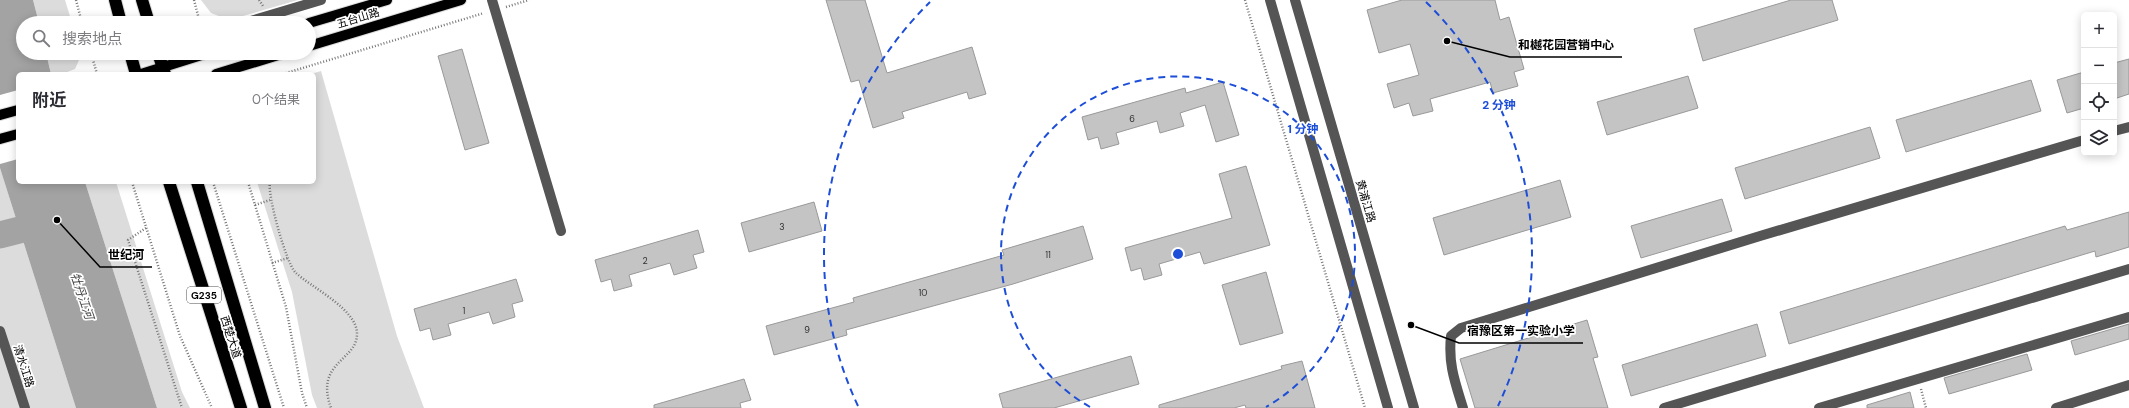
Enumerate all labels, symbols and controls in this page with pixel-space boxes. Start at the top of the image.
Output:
street label: 五台山路 [335,5,381,31]
map controls [2081,12,2117,156]
button: + [2081,12,2117,48]
search box [16,16,316,60]
icon: search [30,27,52,49]
text: 搜索地点 [62,29,122,49]
callout: 和樾花园营销中心 [1510,33,1622,57]
text: 和樾花园营销中心 [1518,37,1614,53]
button: − [2081,48,2117,84]
button: locate [2081,84,2117,120]
text: 附近 [32,89,66,111]
text: 0个结果 [252,91,300,108]
text: 2 分钟 [1482,97,1516,113]
house number: 6 [1129,113,1135,125]
button: layers [2081,120,2117,156]
text: 1 分钟 [1287,121,1319,137]
street label: 黄浦江路 [1353,178,1379,224]
house number: 3 [779,221,785,233]
callout: 世纪河 [100,243,152,267]
text: 世纪河 [108,247,144,263]
centre of rings [1171,247,1185,261]
house number: 11 [1045,249,1051,261]
house number: 2 [642,255,648,267]
water label: 牡丹江河 [67,271,98,323]
road number: G235 [187,287,221,303]
house number: 10 [919,287,927,299]
house number: 1 [463,305,466,317]
street label: 西楚大道 [218,314,244,360]
callout: 宿豫区第一实验小学 [1459,319,1583,343]
text: 宿豫区第一实验小学 [1467,323,1575,339]
house number: 9 [804,324,810,336]
street label: 清水江路 [11,343,37,389]

